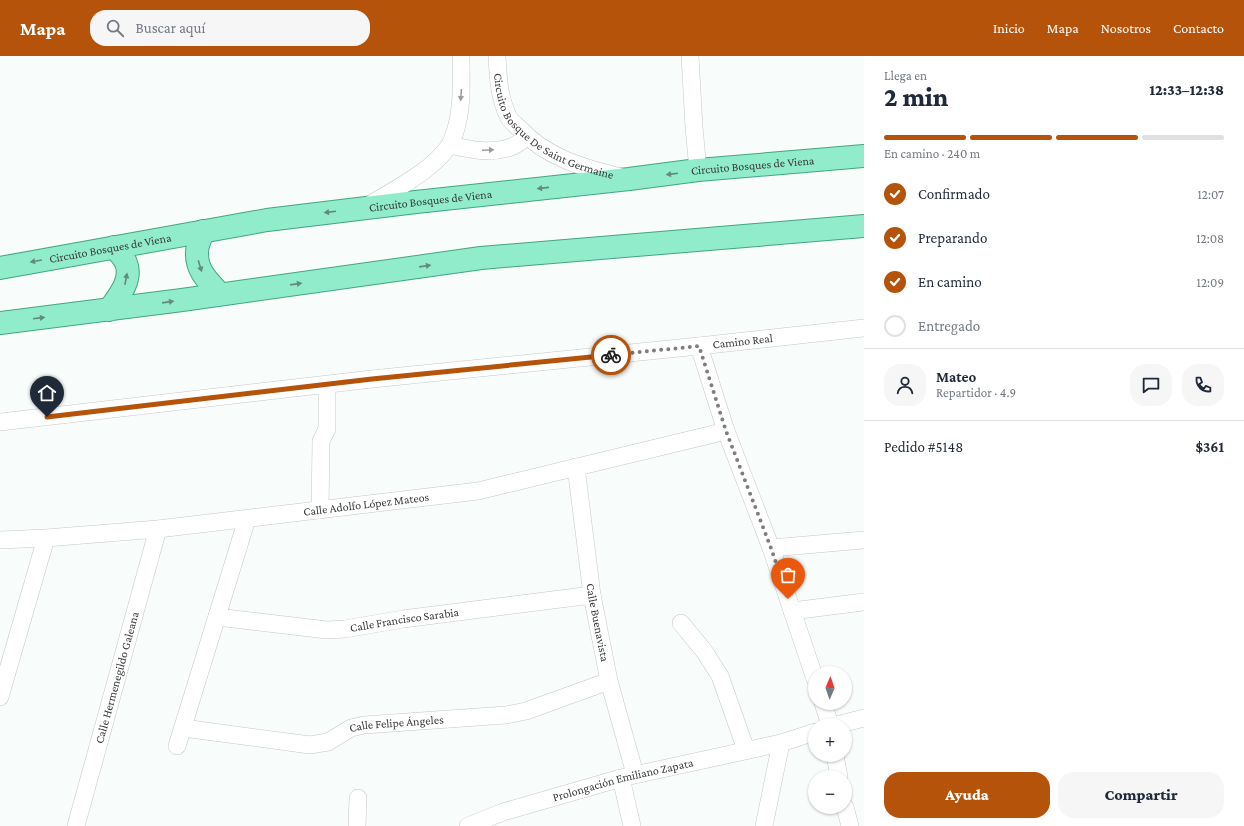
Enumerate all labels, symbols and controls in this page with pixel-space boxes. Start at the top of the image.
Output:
search box [90,10,370,46]
icon: search [104,17,126,39]
text: Mapa [20,18,66,39]
text: Buscar aquí [136,20,205,36]
text: Inicio [993,20,1025,36]
text: Mapa [1047,20,1079,36]
text: Nosotros [1101,20,1151,36]
text: Contacto [1173,20,1224,36]
text: Llega en [884,68,927,83]
street label: Circuito Bosque De Saint Germaine [491,72,615,182]
text: 12:33–12:38 [1149,82,1224,98]
text: 2 min [884,83,948,112]
one-way arrow [458,89,465,101]
text: En camino · 240 m [884,146,980,161]
one-way arrow [482,147,495,154]
street label: Circuito Bosques de Viena [690,153,815,178]
one-way arrow [666,171,678,177]
icon: check [884,183,906,205]
one-way arrow [537,185,549,192]
text: Confirmado [918,186,990,202]
street label: Circuito Bosques de Viena [368,187,493,215]
text: 12:07 [1197,187,1224,202]
one-way arrow [324,209,336,215]
icon: check [884,227,906,249]
street label: Circuito Bosques de Viena [48,230,173,266]
text: Preparando [918,230,987,246]
text: 12:08 [1196,231,1224,246]
one-way arrow [30,259,42,265]
one-way arrow [197,260,203,272]
one-way arrow [419,263,431,269]
icon: check [884,271,906,293]
one-way arrow [123,273,129,285]
text: En camino [918,274,982,290]
text: 12:09 [1197,275,1224,290]
one-way arrow [290,281,302,287]
one-way arrow [162,299,174,305]
one-way arrow [33,315,45,322]
text: Entregado [918,318,980,334]
street label: Camino Real [712,331,773,351]
courier [591,335,631,375]
icon: bike [600,344,622,366]
button: person [884,364,926,406]
button: chat [1130,364,1172,406]
button: phone [1182,364,1224,406]
text: Mateo [936,369,976,385]
pin [30,376,64,417]
icon: home [36,382,58,404]
text: Repartidor · 4.9 [936,385,1016,400]
text: Pedido #5148 [884,439,963,455]
text: $361 [1195,439,1224,455]
street label: Calle Adolfo López Mateos [302,490,430,519]
pin [771,558,805,599]
icon: bag [777,564,799,586]
street label: Calle Buenavista [584,582,612,663]
street label: Calle Francisco Sarabia [349,605,460,635]
street label: Calle Hermenegildo Galeana [92,610,142,745]
north arrow [808,666,852,710]
map controls [808,666,852,814]
street label: Calle Felipe Ángeles [348,712,444,735]
button: + [808,718,852,762]
street label: Prolongación Emiliano Zapata [551,755,695,804]
button: − [808,770,852,814]
button: Ayuda [884,772,1050,818]
button: Compartir [1058,772,1224,818]

